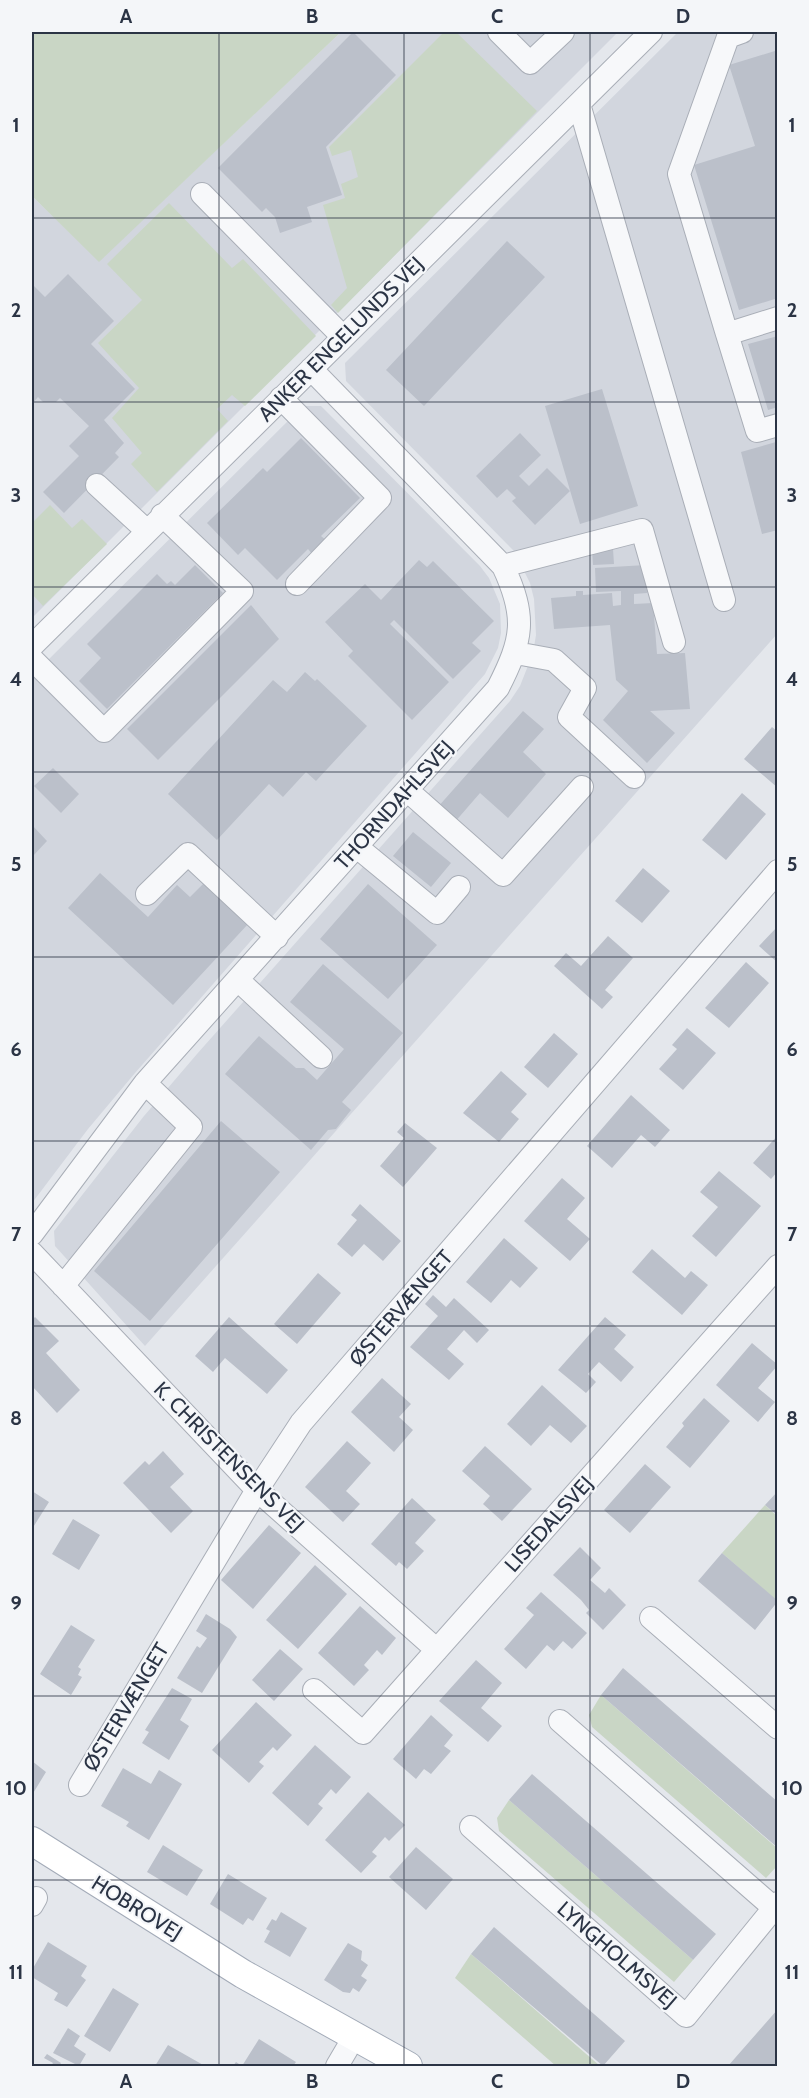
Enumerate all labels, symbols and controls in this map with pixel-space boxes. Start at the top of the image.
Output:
text: A [120,4,133,28]
text: B [306,4,318,28]
text: C [491,4,503,28]
text: D [676,4,690,28]
text: 1 [12,113,20,137]
text: 1 [788,113,796,137]
street label: ANKER ENGELUNDS VEJ [253,251,428,426]
text: 2 [11,298,21,322]
text: 2 [787,298,797,322]
text: 3 [11,483,21,507]
text: 3 [787,483,797,507]
text: 4 [10,667,22,691]
text: 4 [786,667,798,691]
street label: THORNDAHLSVEJ [329,735,458,874]
text: 5 [11,852,21,876]
text: 5 [787,852,797,876]
text: 6 [10,1037,22,1061]
text: 6 [786,1037,798,1061]
text: 7 [11,1222,22,1246]
text: 7 [787,1222,798,1246]
street label: ØSTERVÆNGET [344,1245,458,1371]
street label: K. CHRISTENSENS VEJ [149,1376,310,1537]
text: 8 [10,1406,22,1430]
text: 8 [786,1406,798,1430]
street label: LISEDALSVEJ [499,1471,598,1577]
text: 9 [10,1591,22,1615]
text: 9 [786,1591,798,1615]
street label: ØSTERVÆNGET [77,1638,174,1775]
text: 10 [5,1776,27,1800]
text: 10 [781,1776,803,1800]
street label: HOBROVEJ [87,1870,187,1945]
street label: LYNGHOLMSVEJ [553,1896,682,2013]
text: 11 [9,1960,23,1984]
text: 11 [785,1960,799,1984]
text: A [120,2069,133,2093]
text: B [306,2069,318,2093]
text: C [491,2069,503,2093]
text: D [676,2069,690,2093]

